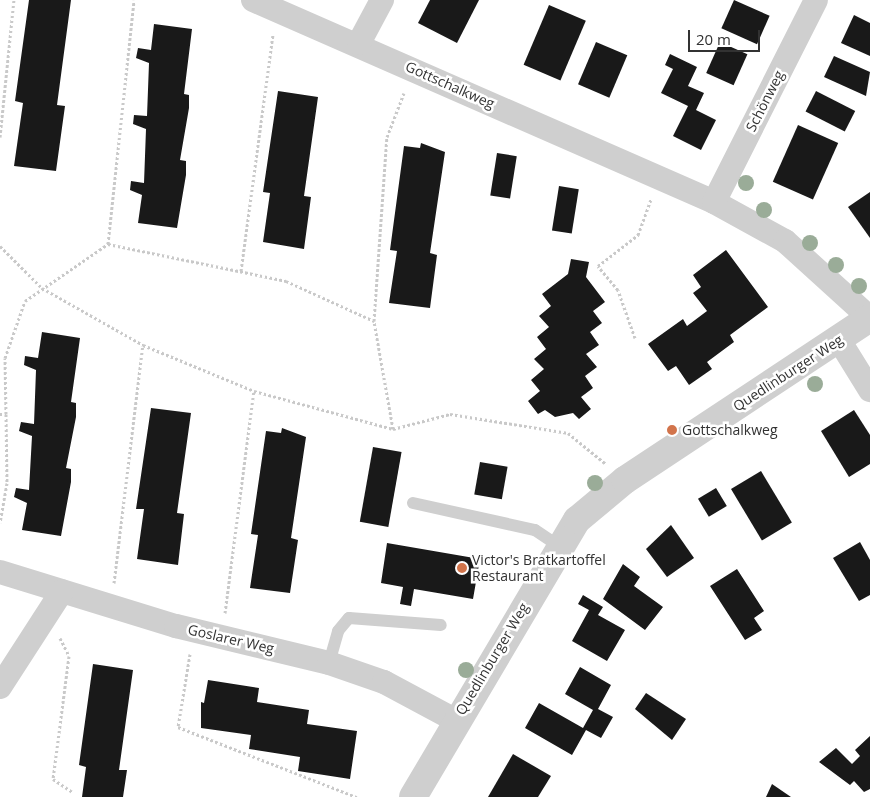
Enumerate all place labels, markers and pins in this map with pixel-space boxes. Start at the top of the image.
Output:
place label: Gottschalkweg [682,422,778,438]
marker: Gottschalkweg [666,424,678,436]
place label: Victor's Bratkartoffel Restaurant [472,552,606,584]
marker: Victor's Bratkartoffel Restaurant [456,562,468,574]

